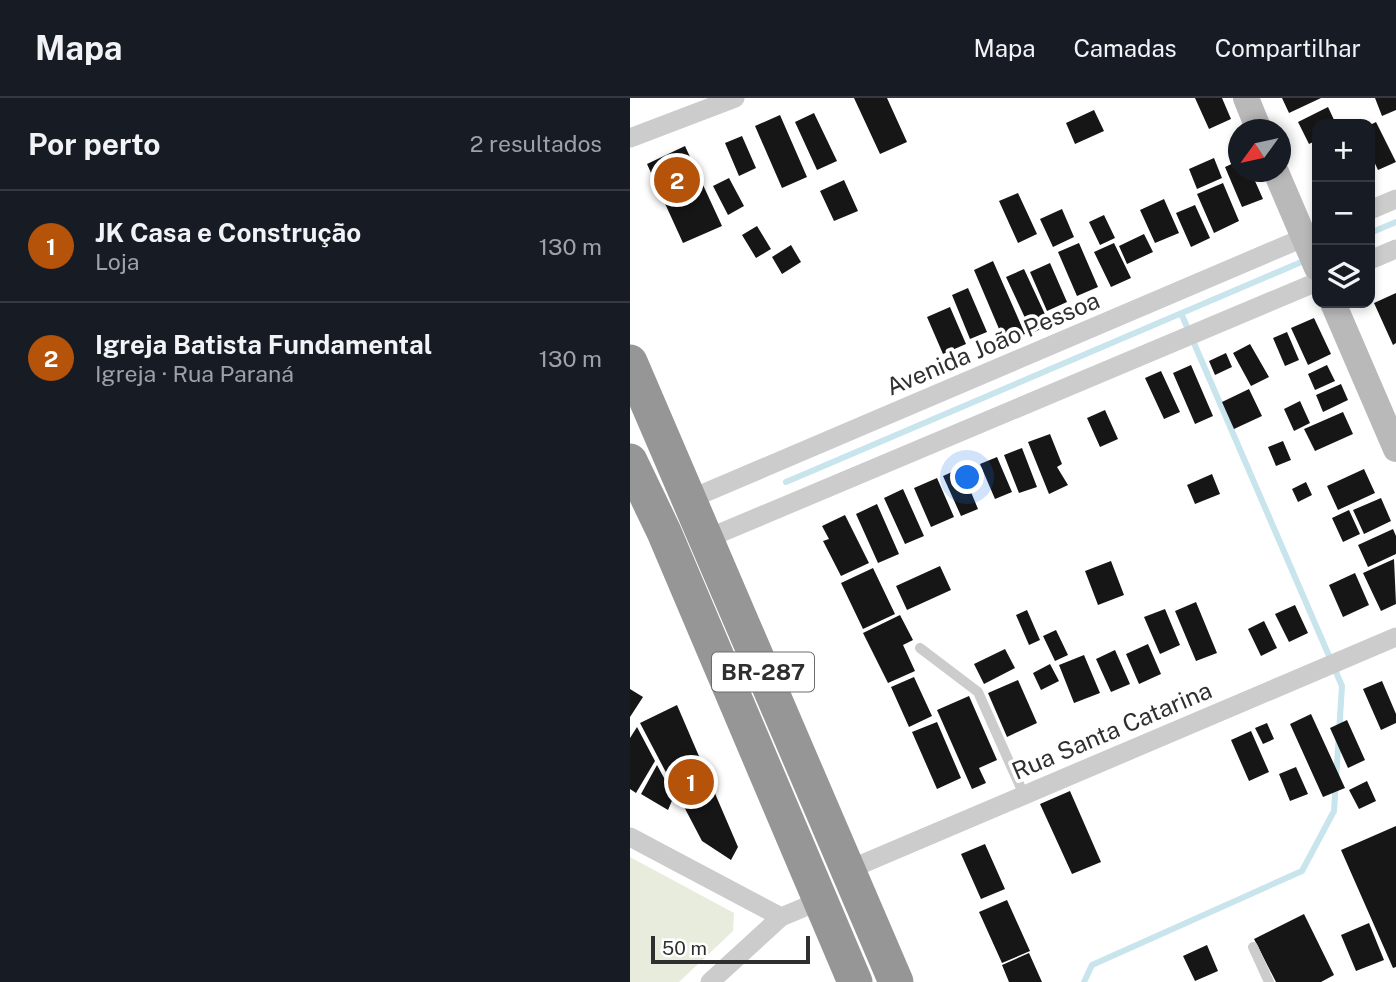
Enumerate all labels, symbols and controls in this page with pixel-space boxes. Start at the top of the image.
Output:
text: Mapa [35,29,123,67]
text: Mapa [974,34,1035,62]
text: Camadas [1073,34,1177,62]
text: Compartilhar [1215,34,1361,62]
north arrow [1228,119,1291,182]
map controls [1312,119,1375,308]
button: + [1312,119,1375,182]
text: Por perto [28,126,160,162]
text: 2 resultados [470,130,602,157]
pin: 2 [654,154,700,206]
button: − [1312,182,1375,245]
text: JK Casa e Construção [95,217,361,248]
text: 1 [46,233,56,260]
text: 130 m [539,233,602,260]
button: layers [1312,245,1375,308]
text: Loja [95,248,140,275]
street label: Avenida João Pessoa [882,285,1103,401]
text: Igreja Batista Fundamental [95,329,432,360]
text: 2 [44,345,58,372]
text: 130 m [539,345,602,372]
text: Igreja · Rua Paraná [95,360,294,387]
your location [950,460,984,494]
road number: BR-287 [712,652,814,692]
street label: Rua Santa Catarina [1008,675,1216,785]
pin: 1 [668,756,714,808]
scale bar [651,933,810,965]
text: 50 m [662,937,707,959]

